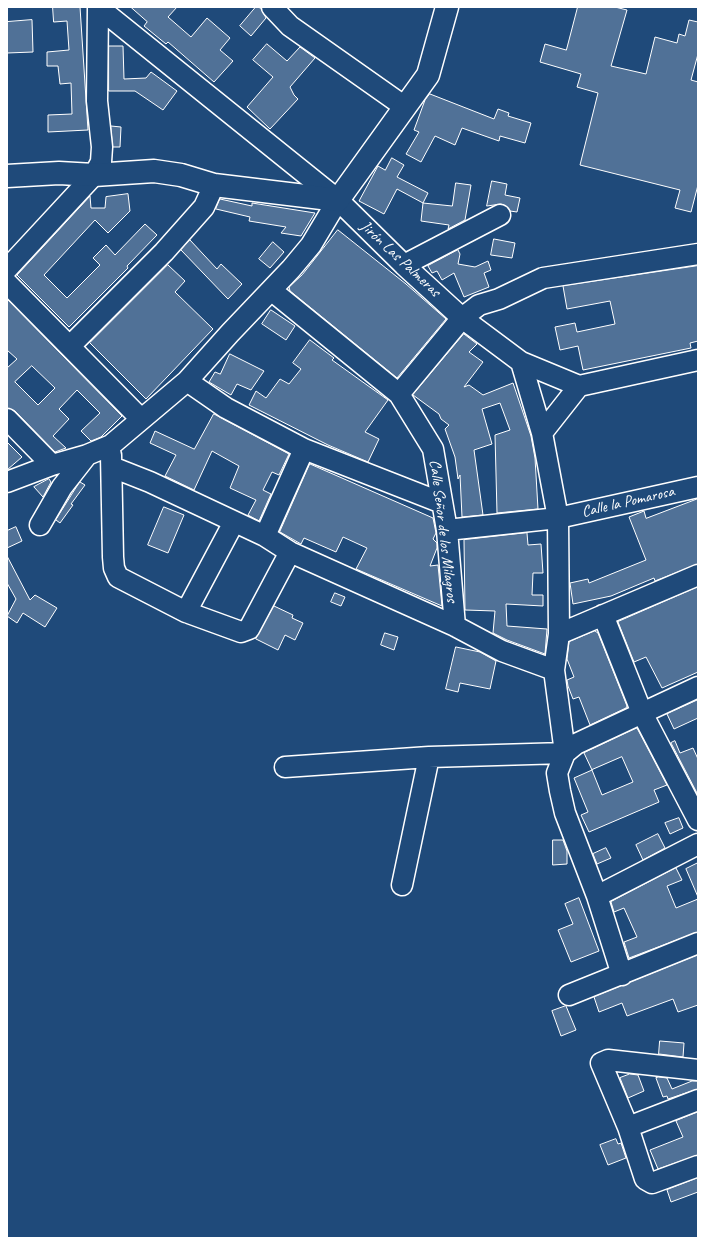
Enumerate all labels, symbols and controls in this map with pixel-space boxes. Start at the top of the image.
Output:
street label: Jirón Las Palmeras [356,217,444,301]
street label: Calle Señor de los Milagros [425,459,461,603]
street label: Calle la Pomarosa [580,482,676,522]

